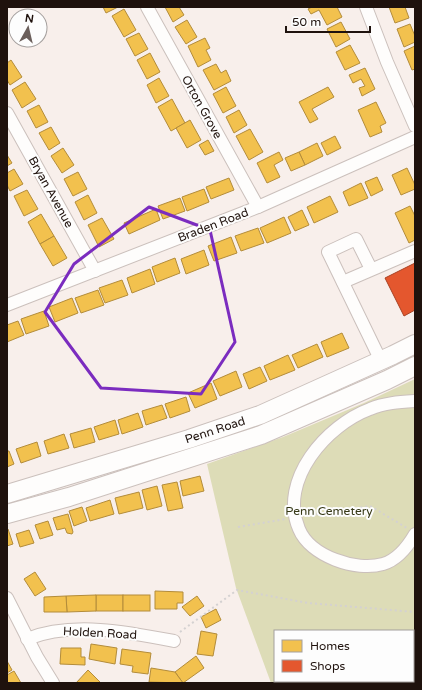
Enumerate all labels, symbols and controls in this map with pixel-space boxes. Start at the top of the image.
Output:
north arrow [8,8,48,48]
scale bar [286,8,370,34]
text: N [24,12,35,26]
text: 50 m [292,15,321,29]
street label: Orton Grove [179,73,225,141]
street label: Bryan Avenue [26,154,76,230]
street label: Braden Road [176,205,250,245]
street label: Penn Road [183,414,247,446]
park label: Penn Cemetery [285,504,373,518]
street label: Holden Road [63,624,137,642]
legend [274,630,414,682]
text: Homes [310,639,350,653]
text: Shops [310,659,345,673]

